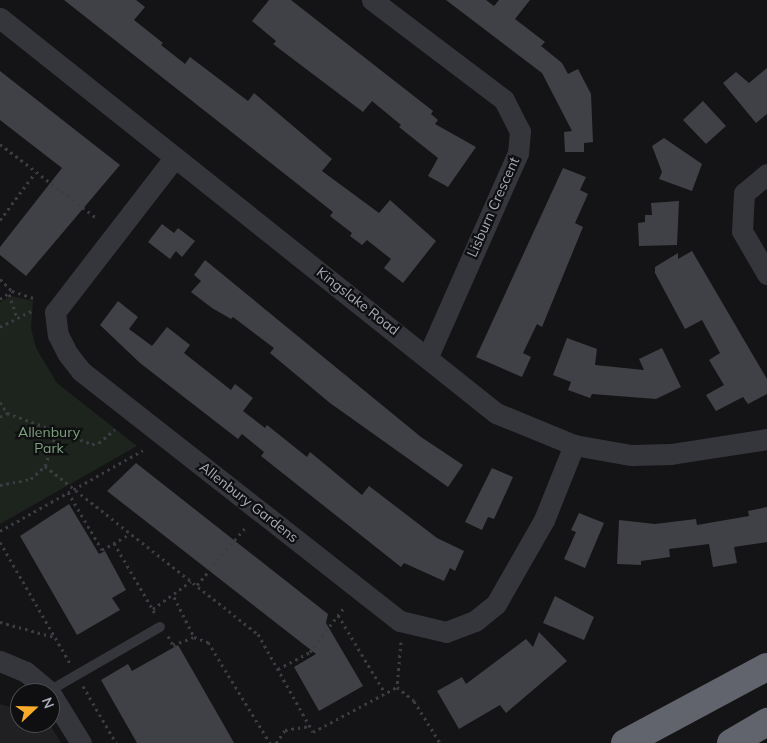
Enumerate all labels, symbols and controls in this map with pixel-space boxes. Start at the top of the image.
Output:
street label: Lisburn Crescent [463,154,523,260]
street label: Kingslake Road [313,264,403,338]
park label: Allenbury Park [18,424,80,457]
street label: Allenbury Gardens [196,458,302,546]
north arrow [10,683,60,733]
text: N [38,695,58,711]

